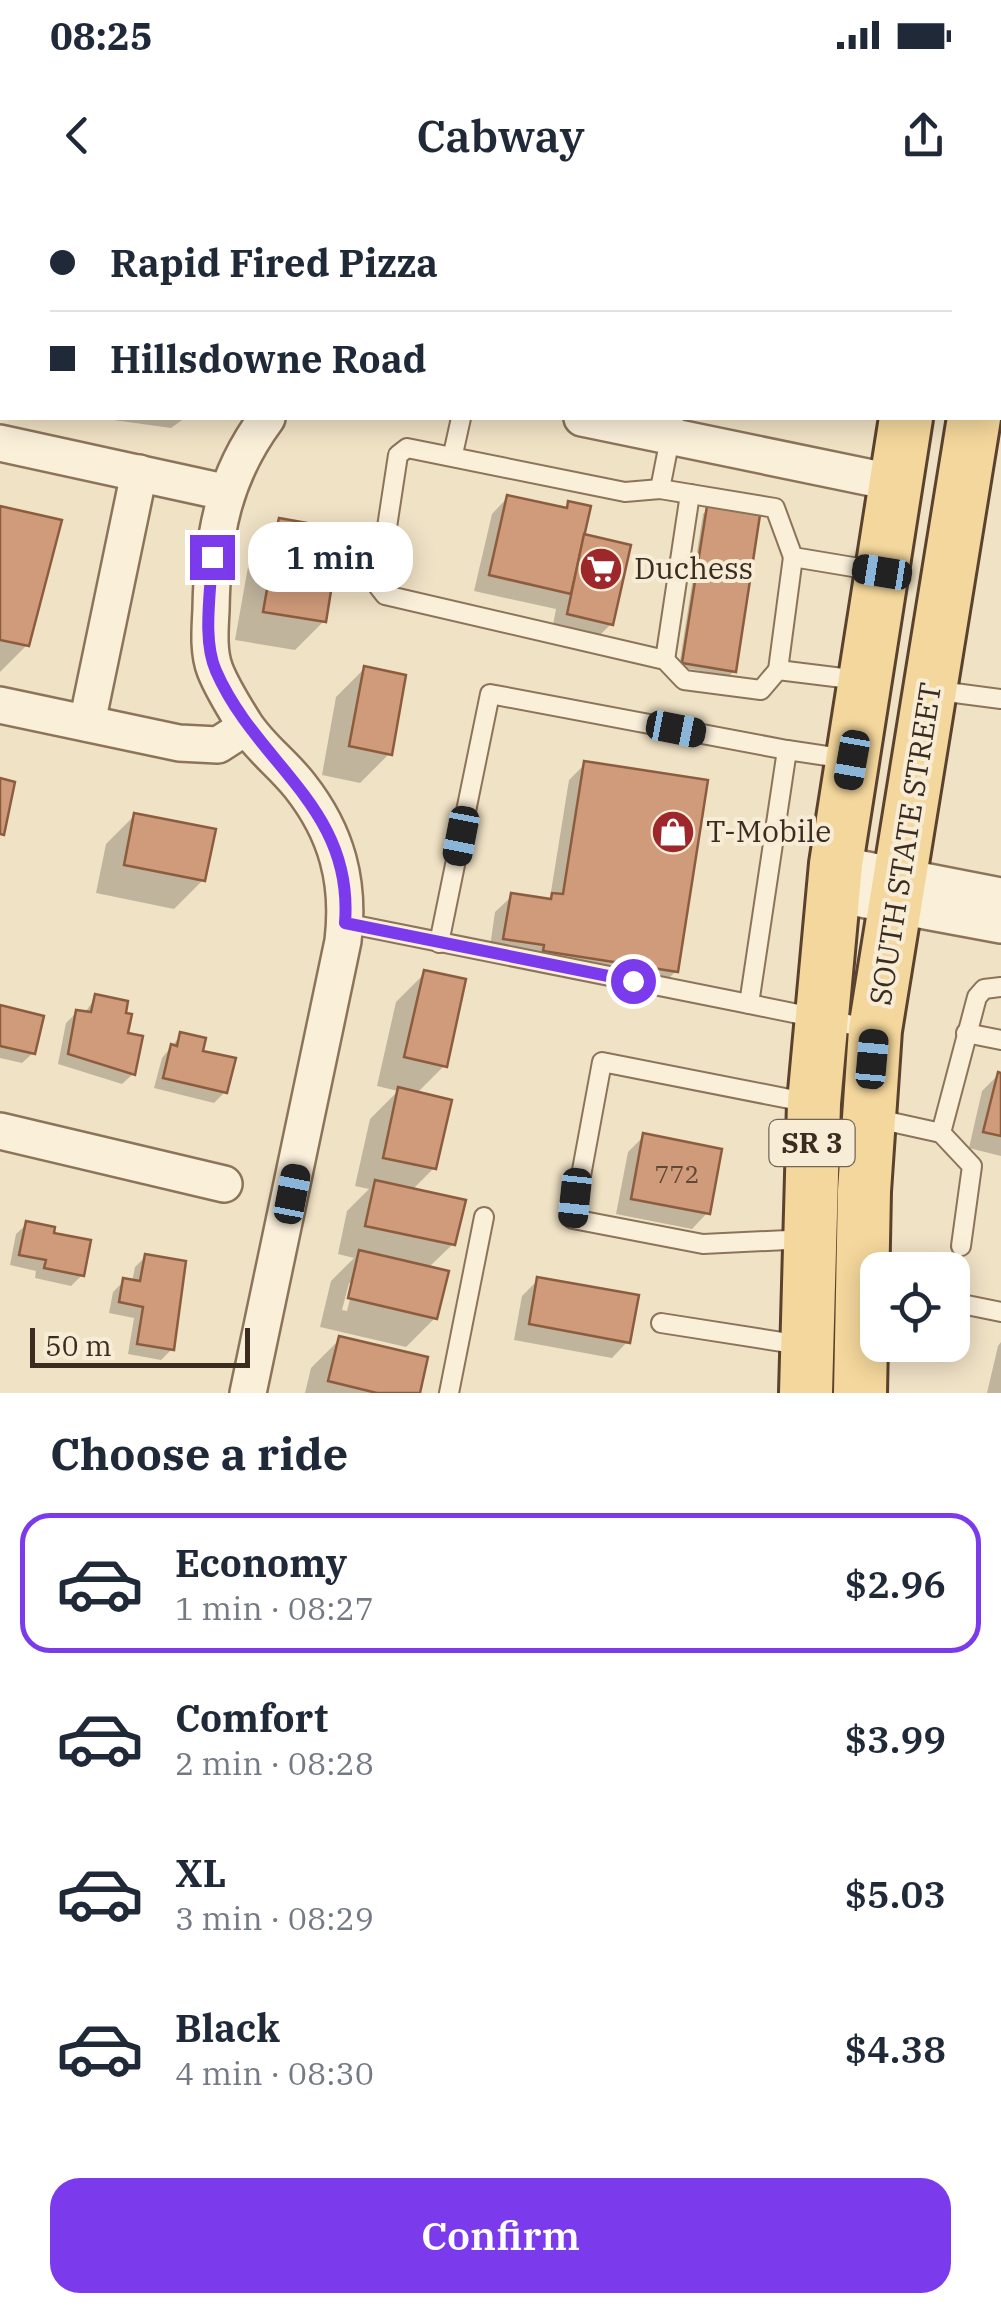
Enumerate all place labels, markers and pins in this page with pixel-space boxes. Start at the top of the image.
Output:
supermarket icon: Duchess [578,546,624,592]
place label: Duchess [634,548,753,587]
shop icon: T-Mobile [650,809,696,855]
place label: T-Mobile [706,811,831,850]

